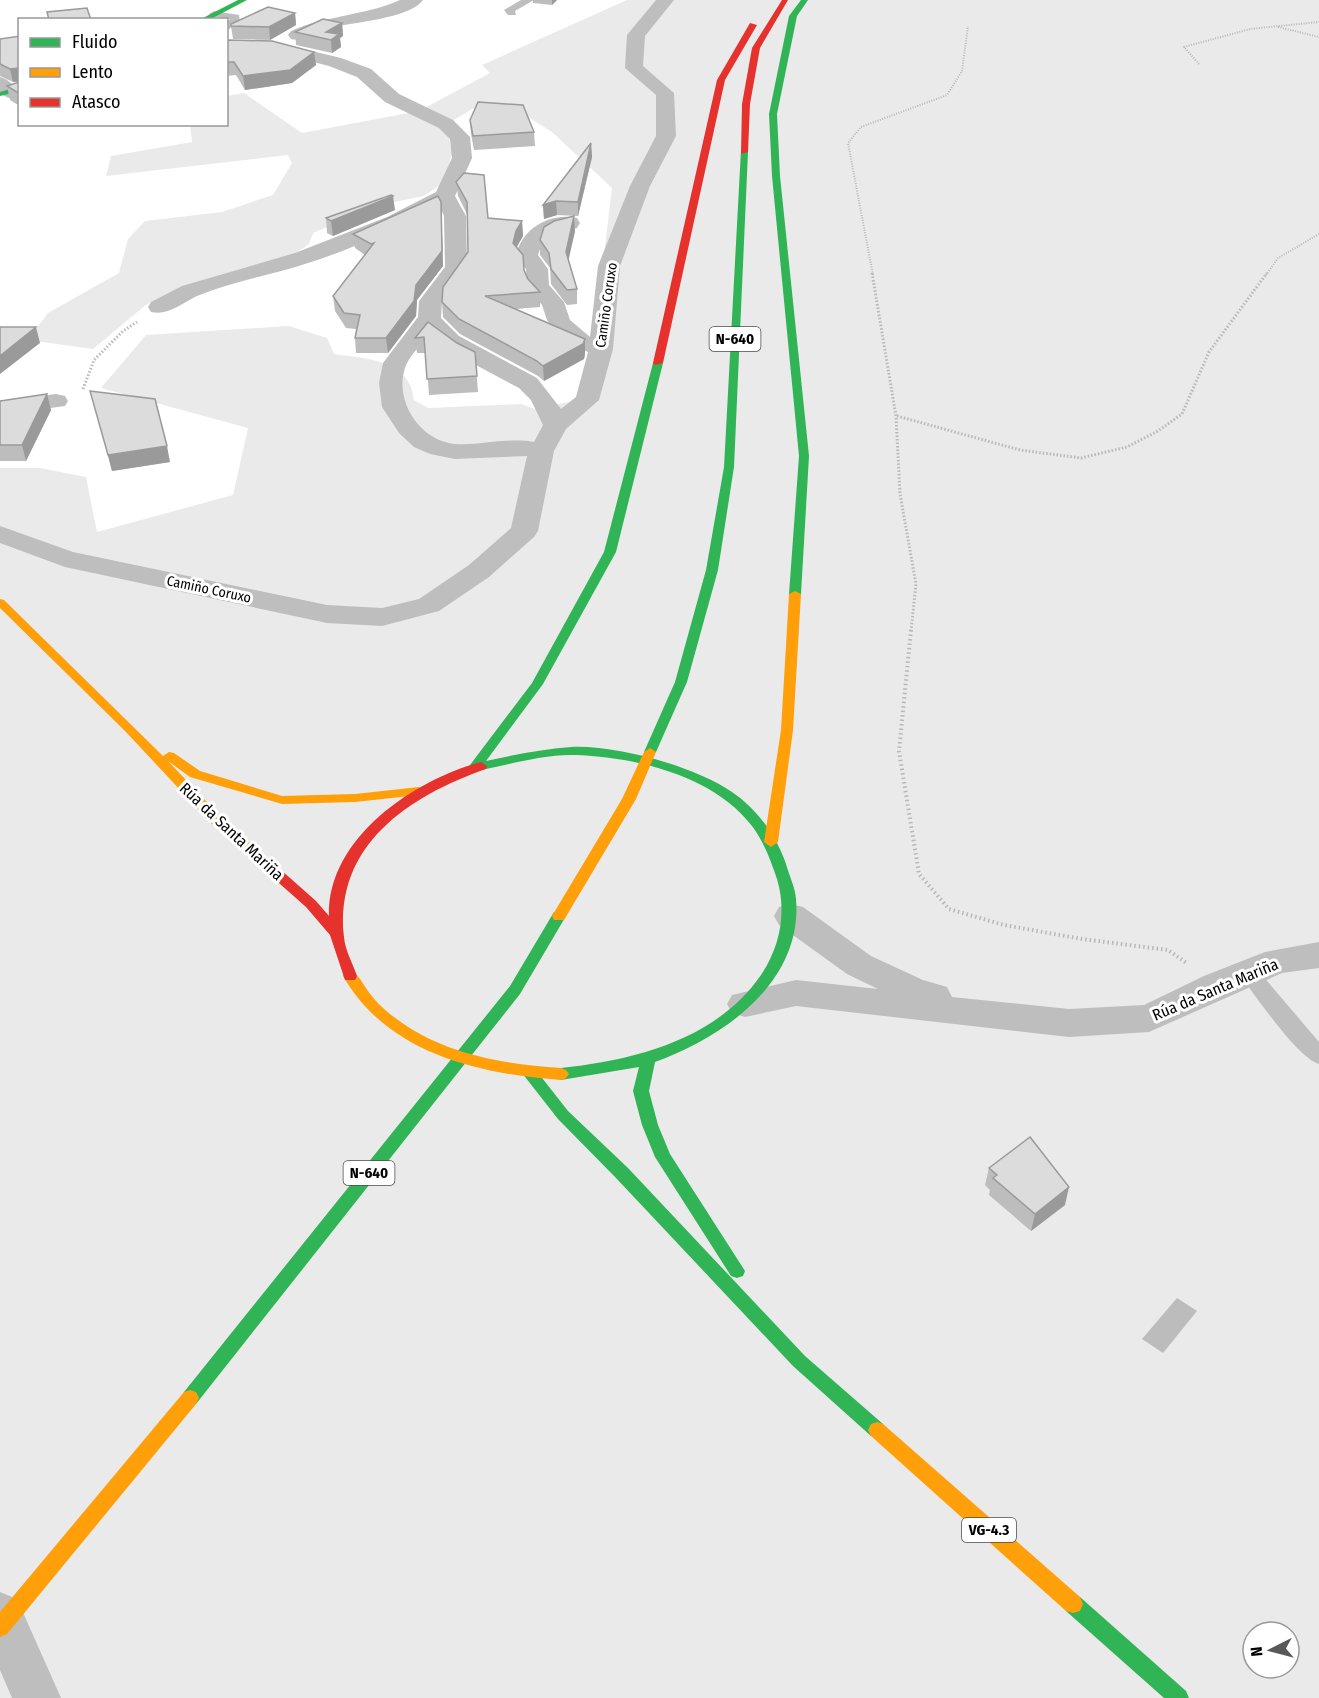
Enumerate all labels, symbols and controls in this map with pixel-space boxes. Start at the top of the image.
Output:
legend [18,18,228,126]
text: Fluido [72,31,118,53]
text: Lento [72,61,113,83]
text: Atasco [72,91,120,113]
street label: Camiño Coruxo [592,261,621,349]
road number: N-640 [710,327,760,351]
street label: Camiño Coruxo [165,572,253,607]
street label: Rúa da Santa Mariña [176,778,288,884]
street label: Rúa da Santa Mariña [1149,954,1281,1025]
road number: N-640 [344,1161,394,1185]
road number: VG-4.3 [962,1518,1016,1542]
north arrow [1241,1620,1301,1680]
text: N [1247,1646,1267,1657]

